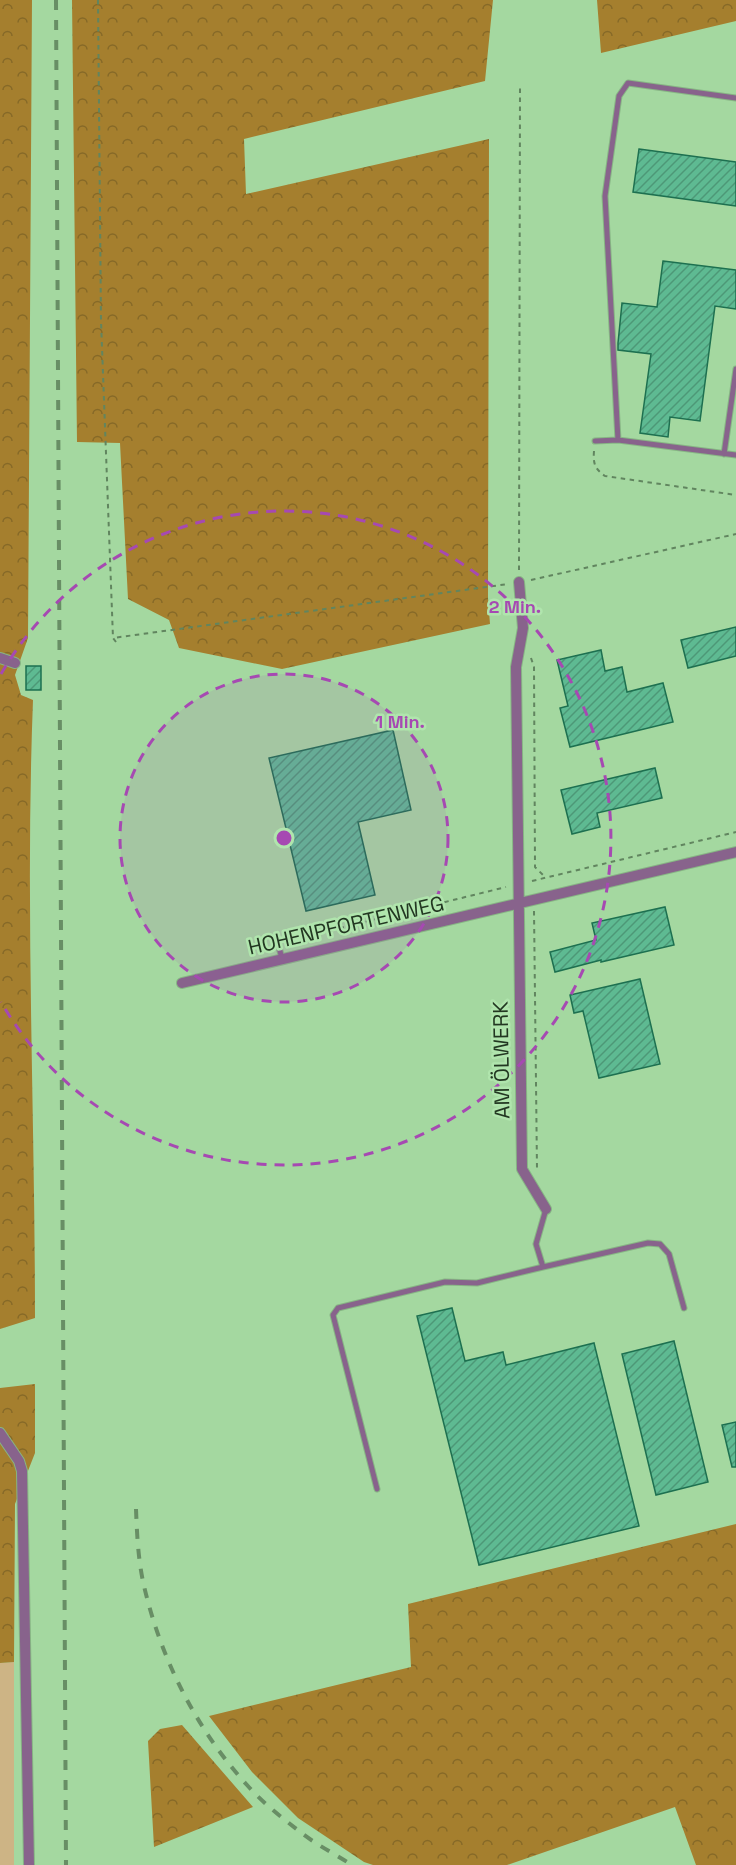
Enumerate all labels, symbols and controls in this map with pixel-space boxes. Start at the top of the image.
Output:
text: 2 Min. [489,595,541,618]
text: 1 Min. [375,710,425,733]
centre of rings [274,828,294,848]
street label: HOHENPFORTENWEG [245,889,447,961]
street label: AM ÖLWERK [486,1001,516,1119]

